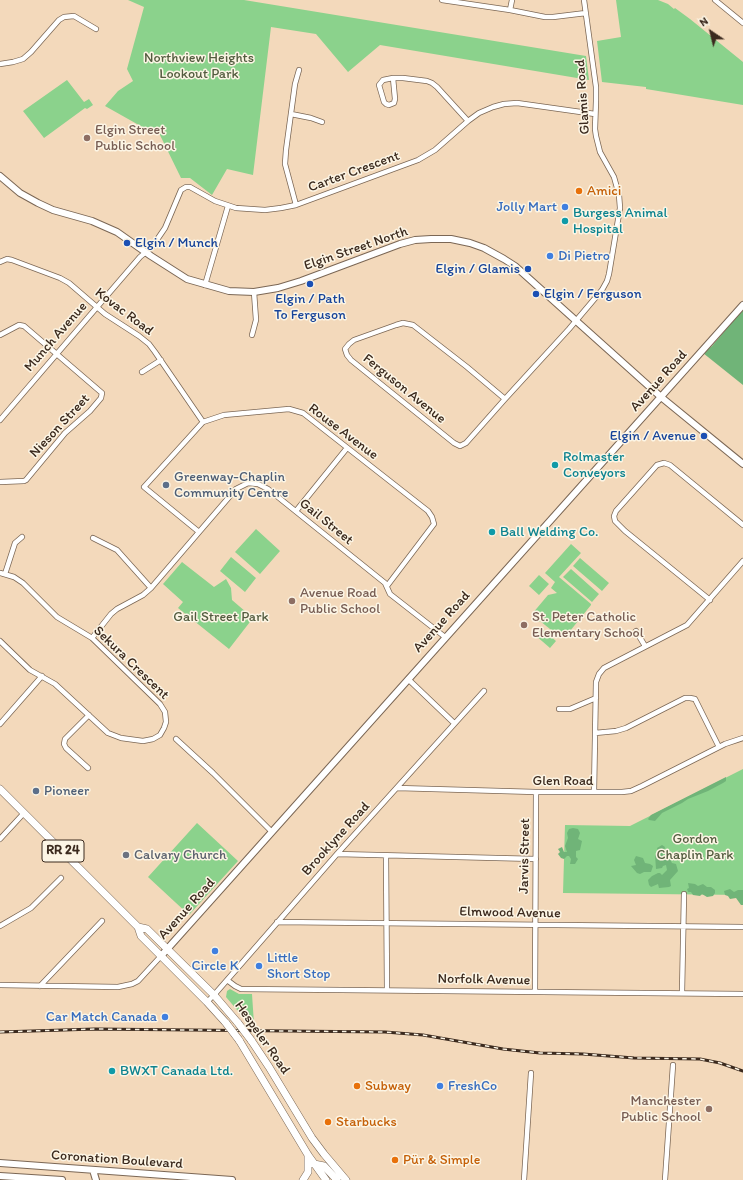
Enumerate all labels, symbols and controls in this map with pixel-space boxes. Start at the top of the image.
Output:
north arrow [691,12,731,52]
text: N [697,14,711,29]
park label: Northview Heights Lookout Park [144,50,254,82]
street label: Glamis Road [572,59,594,135]
place label: Elgin Street Public School [95,122,175,154]
marker: Elgin Street Public School [82,133,92,143]
street label: Carter Crescent [306,148,402,196]
place label: Amici [587,183,621,199]
marker: Amici [574,186,584,196]
place label: Jolly Mart [496,199,557,215]
marker: Jolly Mart [560,202,570,212]
place label: Burgess Animal Hospital [573,205,667,238]
marker: Burgess Animal Hospital [560,216,570,226]
street label: Elgin Street North [302,223,410,275]
place label: Elgin / Munch [135,235,218,251]
marker: Elgin / Munch [122,238,132,248]
place label: Di Pietro [558,248,610,264]
marker: Di Pietro [545,251,555,261]
place label: Elgin / Glamis [435,261,520,277]
marker: Elgin / Glamis [523,264,533,274]
marker: Elgin / Path To Ferguson [305,279,315,289]
street label: Kovac Road [91,285,157,339]
place label: Elgin / Ferguson [544,286,642,302]
marker: Elgin / Ferguson [531,289,541,299]
place label: Elgin / Path To Ferguson [274,291,346,324]
street label: Munch Avenue [21,299,91,375]
street label: Avenue Road [627,347,691,415]
street label: Ferguson Avenue [359,350,449,428]
street label: Nieson Street [26,391,94,461]
street label: Rouse Avenue [305,400,381,464]
place label: Elgin / Avenue [610,428,696,444]
marker: Elgin / Avenue [699,431,709,441]
place label: Rolmaster Conveyors [563,449,626,482]
marker: Rolmaster Conveyors [550,460,560,470]
place label: Greenway-Chaplin Community Centre [174,469,288,502]
marker: Greenway-Chaplin Community Centre [161,480,171,490]
street label: Gail Street [296,495,356,549]
place label: Ball Welding Co. [500,524,599,540]
marker: Ball Welding Co. [487,527,497,537]
place label: Avenue Road Public School [300,585,380,618]
street label: Avenue Road [410,588,474,656]
marker: Avenue Road Public School [287,596,297,606]
park label: Gail Street Park [173,609,269,625]
place label: St. Peter Catholic Elementary School [532,609,644,642]
marker: St. Peter Catholic Elementary School [519,620,529,630]
street label: Sekura Crescent [90,623,172,703]
street label: Glen Road [532,773,594,789]
place label: Pioneer [44,783,89,799]
marker: Pioneer [31,786,41,796]
street label: Brooklyne Road [298,798,374,880]
street label: Jarvis Street [516,818,534,894]
park label: Gordon Chaplin Park [657,831,733,864]
road number: RR 24 [42,840,84,862]
place label: Calvary Church [134,847,227,863]
marker: Calvary Church [121,850,131,860]
street label: Avenue Road [155,875,219,943]
street label: Elmwood Avenue [459,904,561,922]
marker: Circle K [210,946,220,956]
place label: Little Short Stop [267,950,330,982]
place label: Circle K [191,958,239,974]
marker: Little Short Stop [254,961,264,971]
street label: Norfolk Avenue [438,971,530,989]
street label: Hespeler Road [231,998,293,1078]
place label: Car Match Canada [46,1009,157,1025]
marker: Car Match Canada [160,1012,170,1022]
place label: BWXT Canada Ltd. [120,1063,233,1079]
marker: BWXT Canada Ltd. [107,1066,117,1076]
place label: Subway [365,1078,411,1094]
place label: FreshCo [448,1078,497,1094]
marker: Subway [352,1081,362,1091]
marker: FreshCo [435,1081,445,1091]
place label: Manchester Public School [621,1093,701,1126]
marker: Manchester Public School [704,1104,714,1114]
place label: Starbucks [336,1114,397,1130]
marker: Starbucks [323,1117,333,1127]
street label: Coronation Boulevard [50,1147,184,1173]
place label: Pür & Simple [403,1152,480,1168]
marker: Pür & Simple [390,1155,400,1165]

